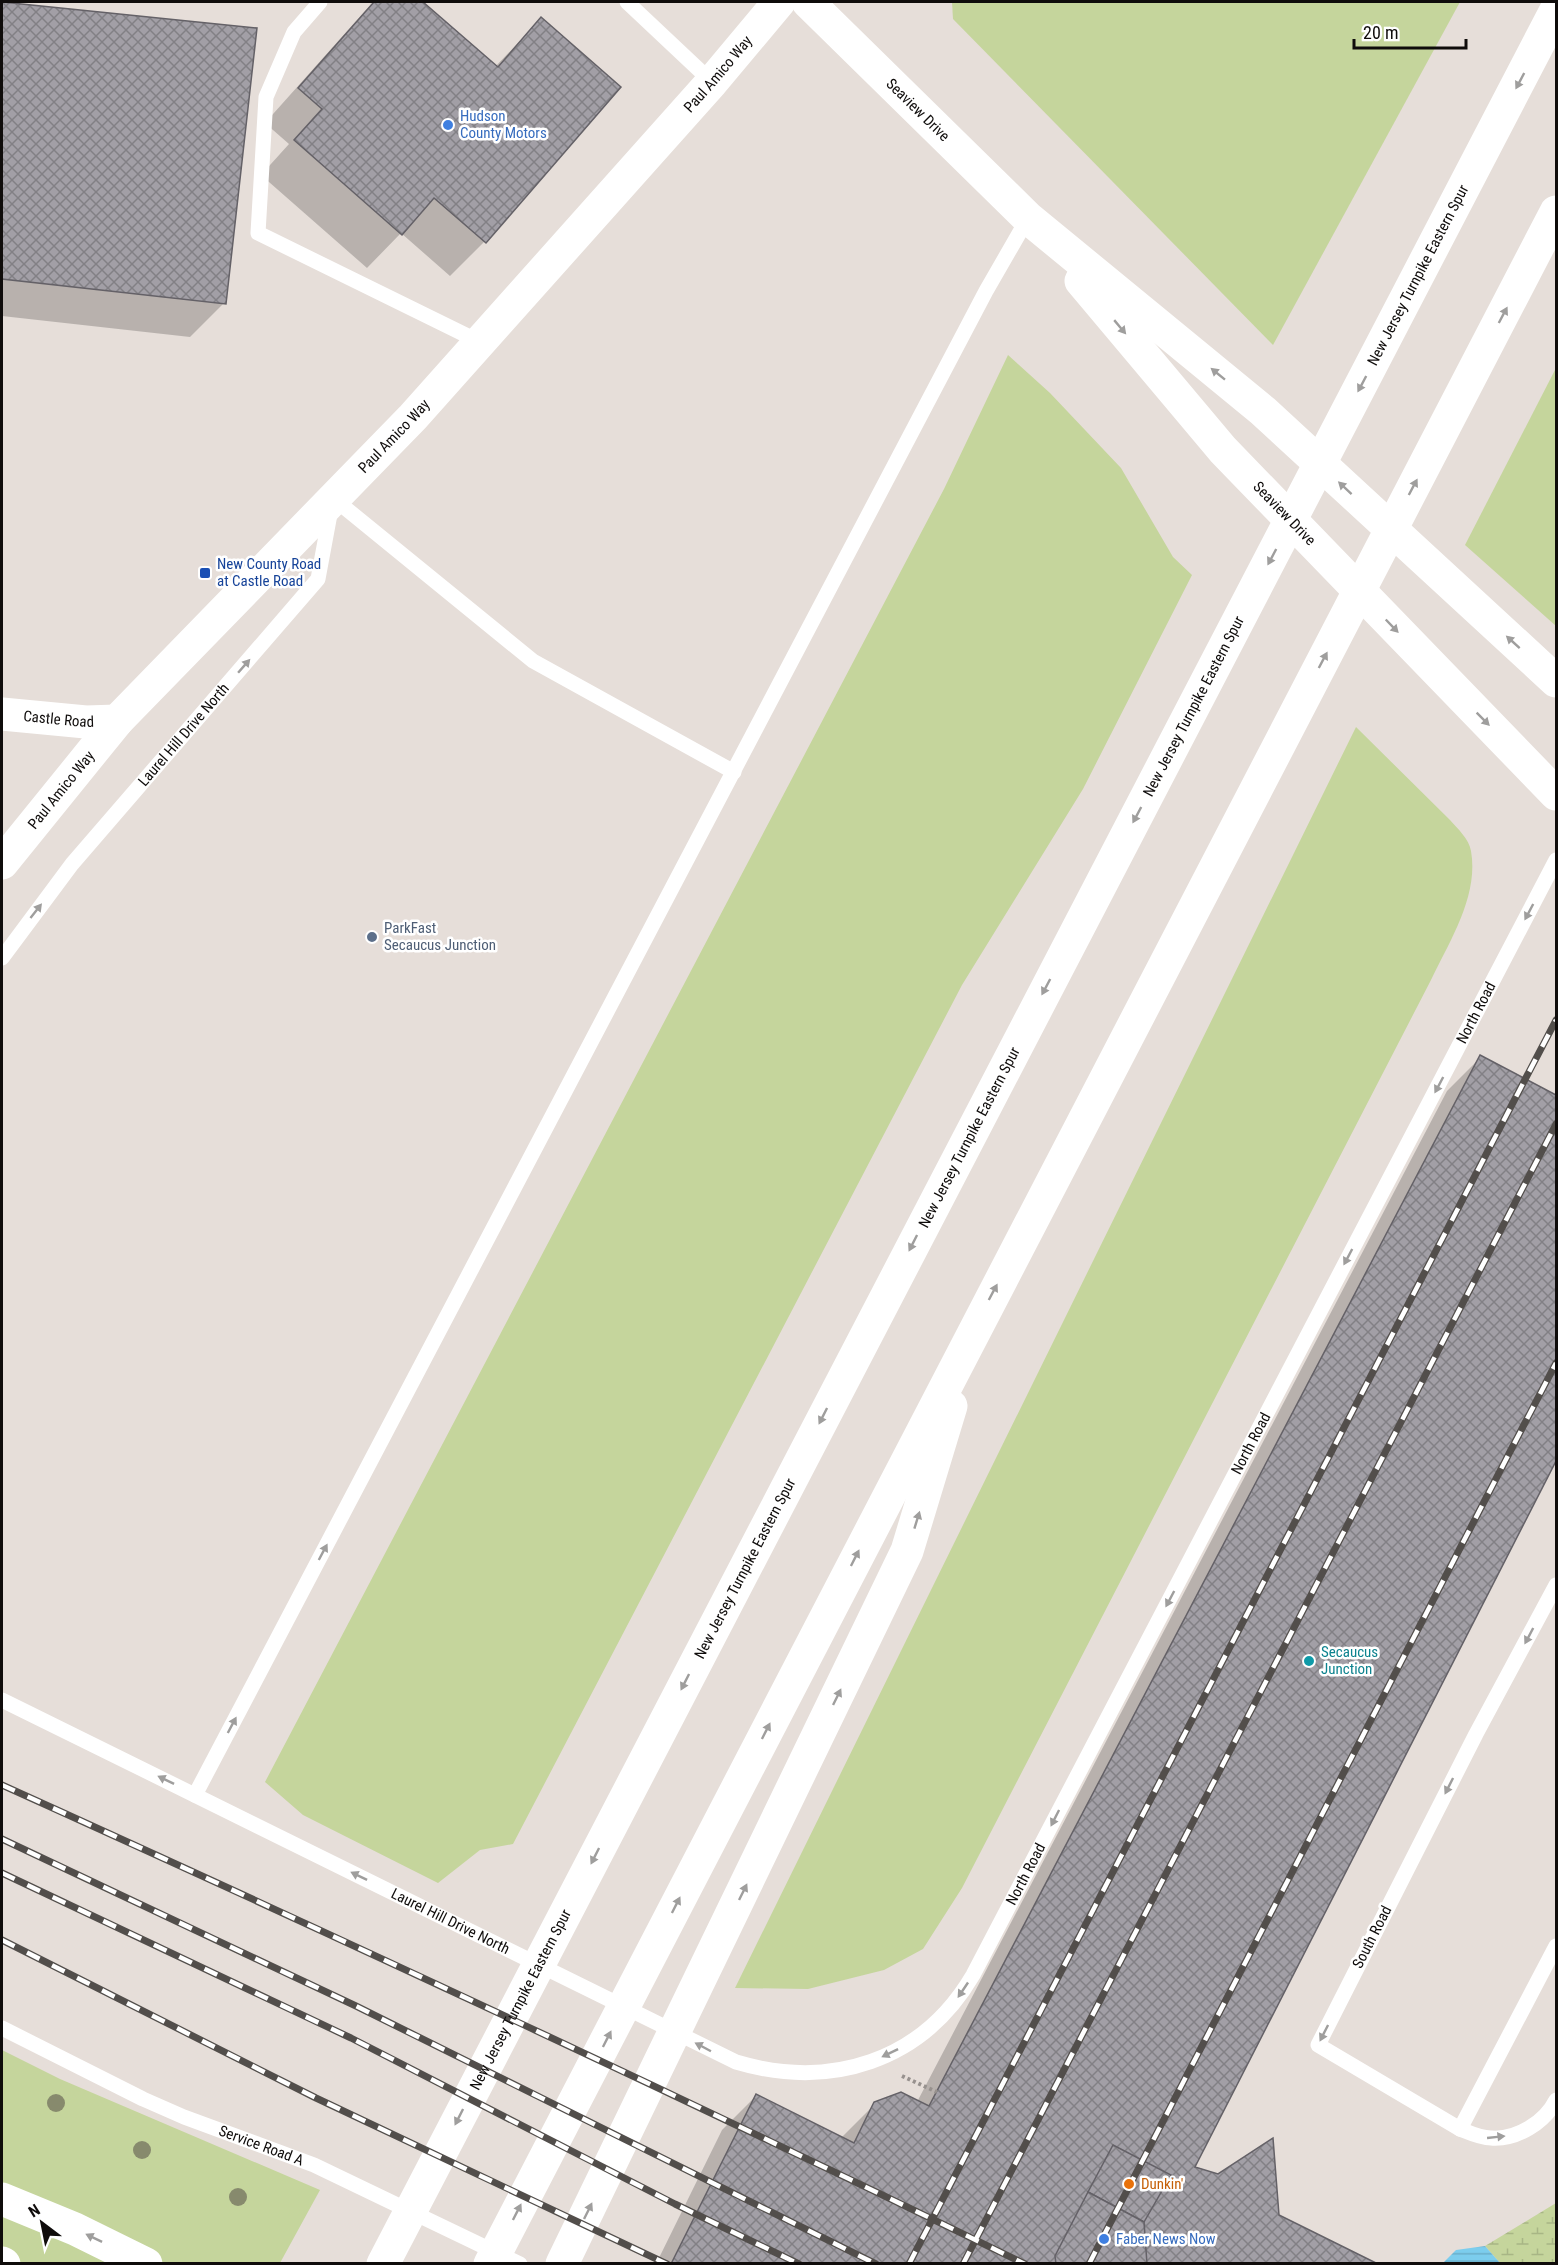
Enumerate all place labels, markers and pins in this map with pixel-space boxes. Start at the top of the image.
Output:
place label: Hudson County Motors [460,107,547,142]
marker: Hudson County Motors [441,118,455,132]
place label: New County Road at Castle Road [217,555,321,590]
marker: New County Road at Castle Road [198,566,212,580]
place label: ParkFast Secaucus Junction [384,919,496,954]
marker: ParkFast Secaucus Junction [365,930,379,944]
place label: Secaucus Junction [1321,1643,1378,1678]
marker: Secaucus Junction [1302,1654,1316,1668]
place label: Dunkin' [1141,2175,1183,2193]
marker: Dunkin' [1122,2177,1136,2191]
place label: Faber News Now [1116,2230,1216,2248]
marker: Faber News Now [1097,2232,1111,2246]

